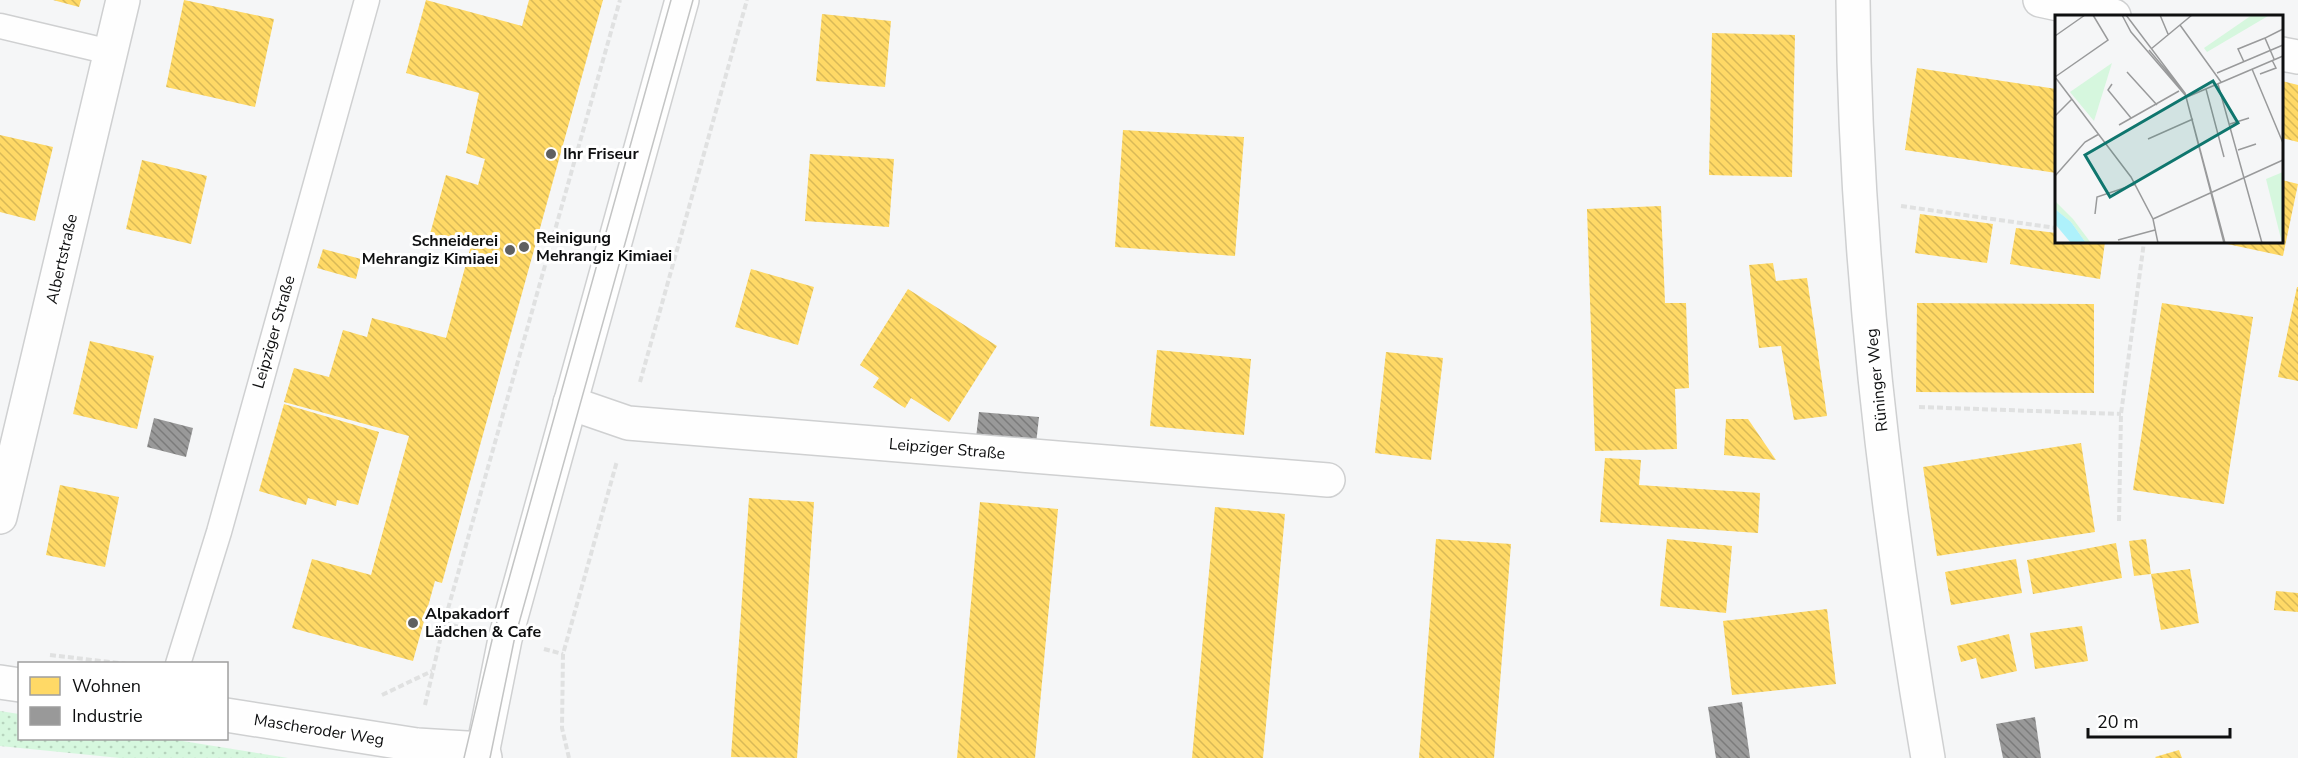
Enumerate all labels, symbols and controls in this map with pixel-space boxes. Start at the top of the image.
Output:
inset map [2055,15,2283,243]
place label: Ihr Friseur [563,143,639,165]
marker: Ihr Friseur [544,147,558,161]
street label: Albertstraße [41,212,83,306]
place label: Reinigung Mehrangiz Kimiaei [536,227,672,267]
place label: Schneiderei Mehrangiz Kimiaei [362,230,498,270]
marker: Reinigung Mehrangiz Kimiaei [517,240,531,254]
marker: Schneiderei Mehrangiz Kimiaei [503,243,517,257]
street label: Leipziger Straße [247,273,301,391]
street label: Rüninger Weg [1861,327,1893,433]
street label: Leipziger Straße [888,433,1006,465]
place label: Alpakadorf Lädchen & Cafe [425,603,541,643]
marker: Alpakadorf Lädchen & Cafe [406,616,420,630]
legend [18,662,228,740]
text: Wohnen [72,674,141,698]
scale bar [2088,701,2230,739]
text: Industrie [72,704,143,728]
street label: Mascheroder Weg [252,709,386,751]
text: 20 m [2097,710,2139,734]

